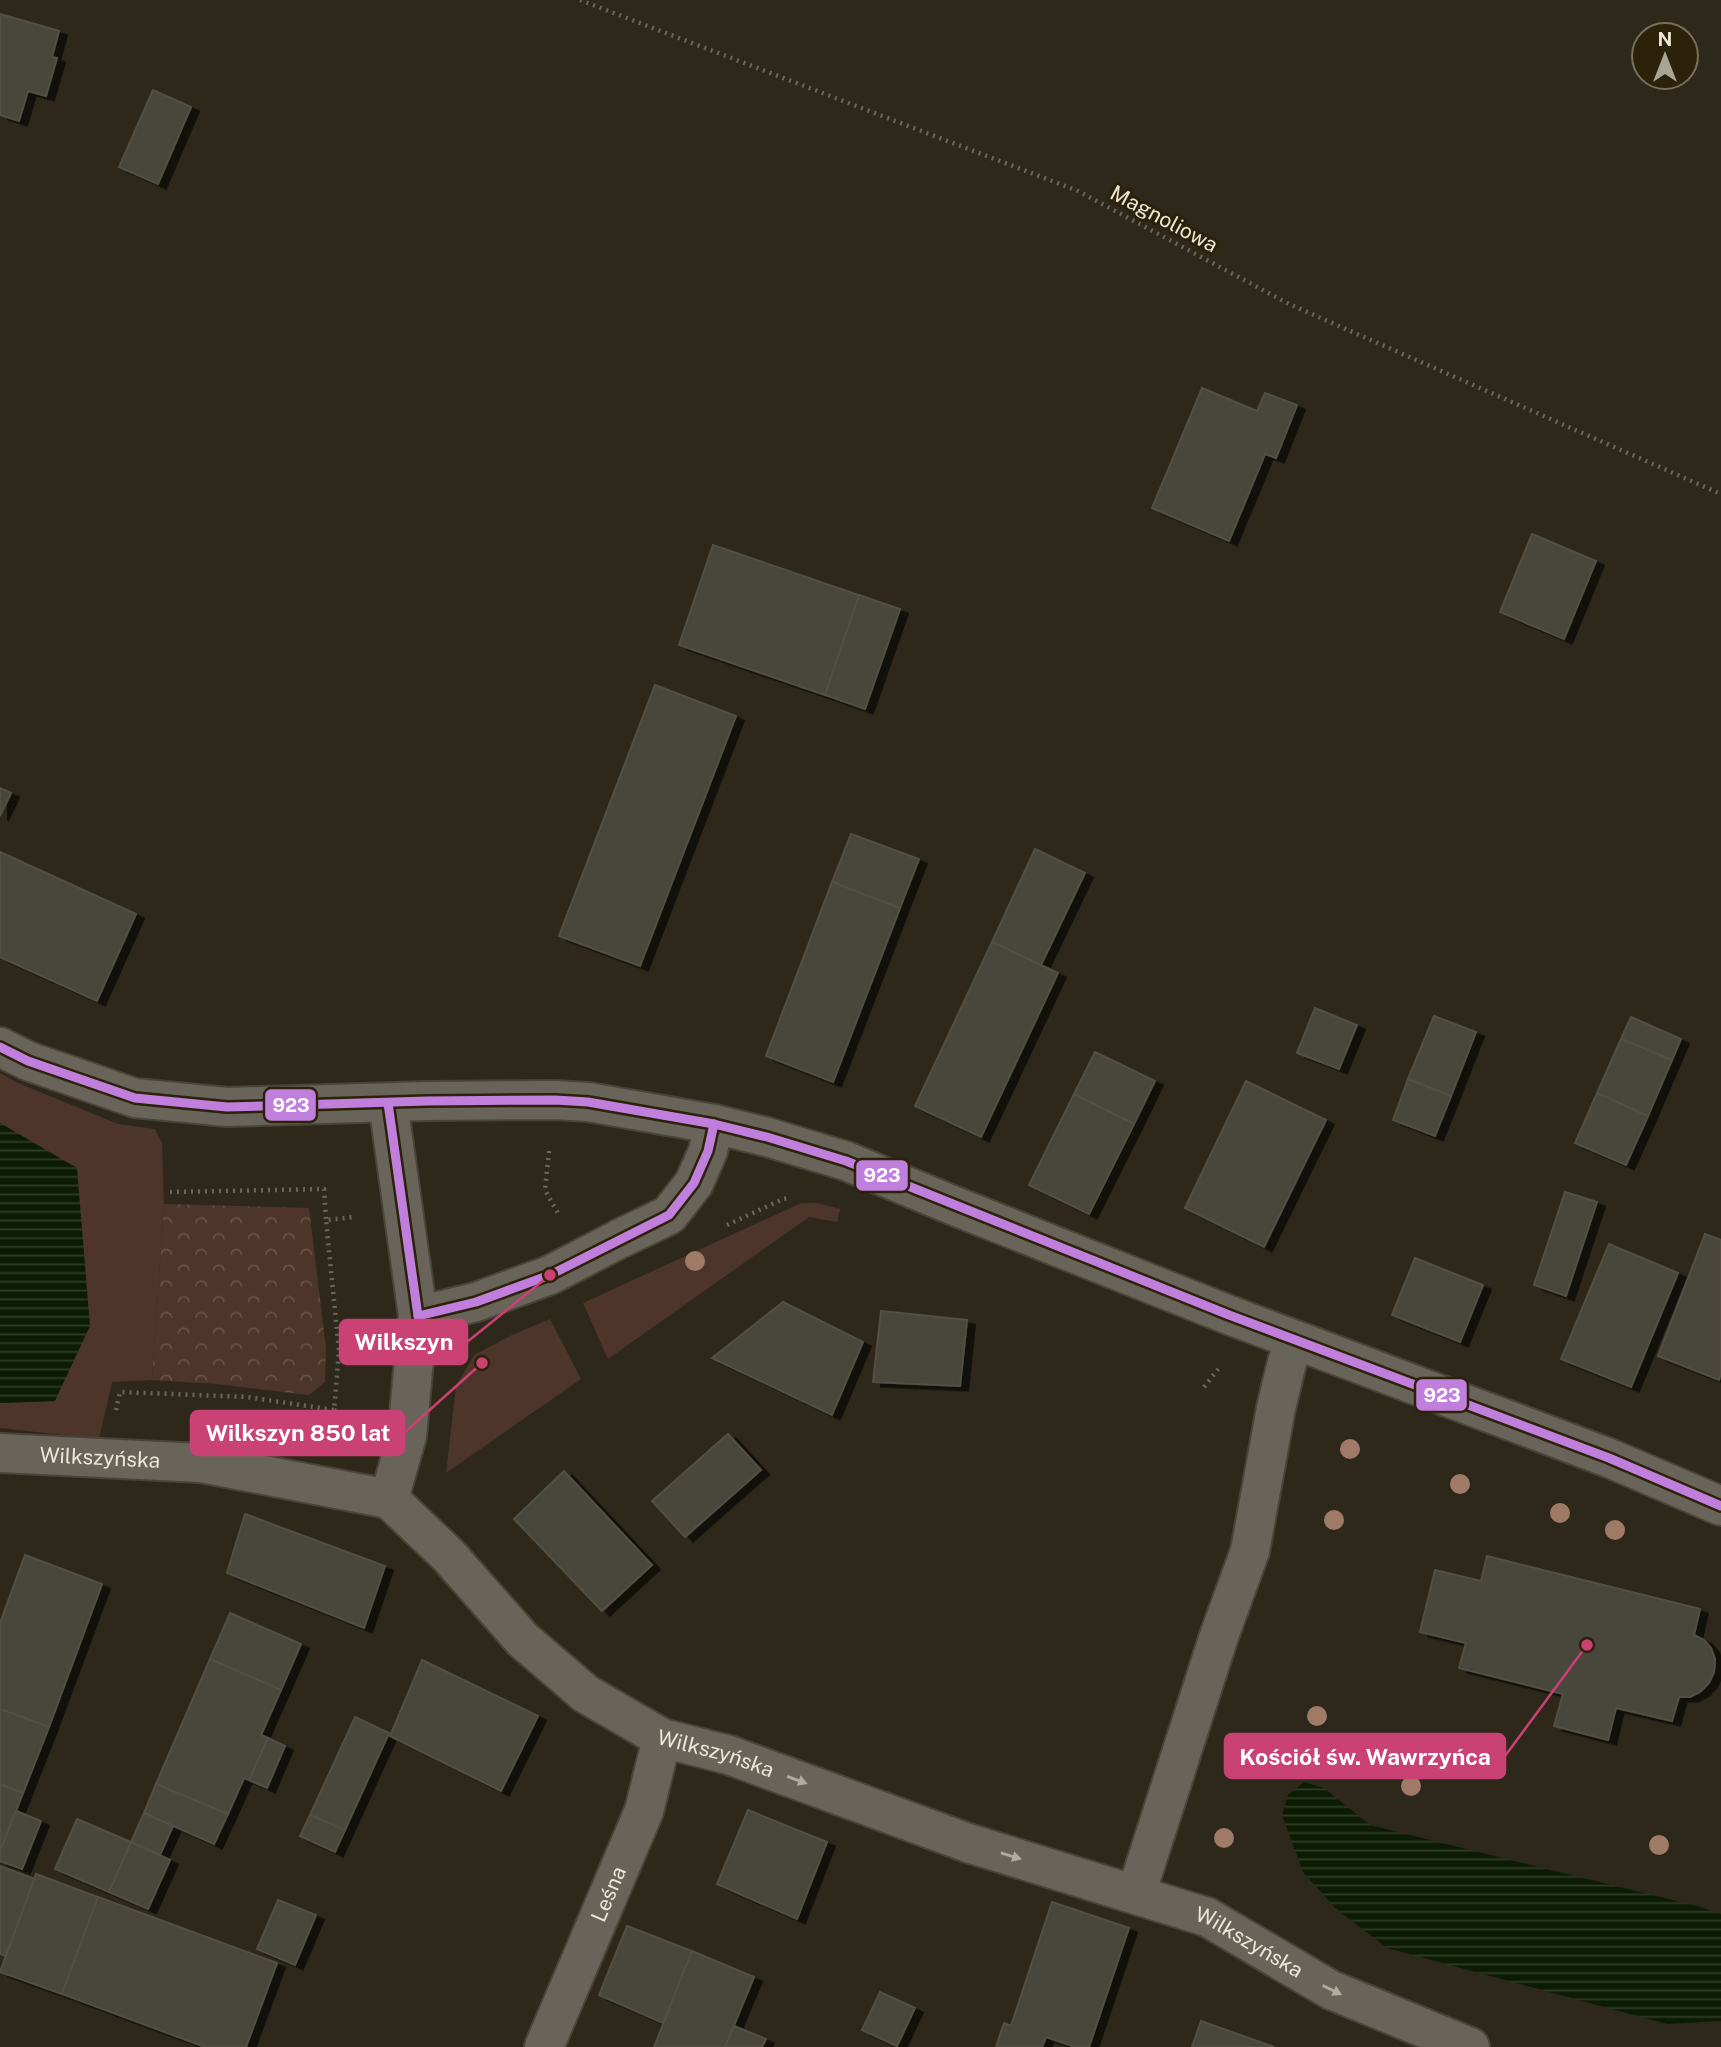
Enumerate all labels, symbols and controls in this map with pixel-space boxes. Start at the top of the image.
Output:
north arrow [1630,21,1700,91]
text: N [1658,28,1672,50]
street label: Magnoliowa [1106,180,1222,257]
line badge: 923 [264,1088,317,1122]
text: 923 [272,1094,310,1116]
line badge: 923 [855,1159,909,1192]
text: 923 [863,1164,901,1186]
callout: Wilkszyn [340,1320,467,1364]
text: Wilkszyn [355,1328,453,1355]
line badge: 923 [1415,1378,1468,1412]
text: 923 [1423,1384,1461,1406]
callout: Wilkszyn 850 lat [191,1411,404,1455]
text: Wilkszyn 850 lat [206,1419,390,1446]
street label: Wilkszyńska [39,1442,161,1473]
street label: Wilkszyńska [655,1724,778,1783]
callout: Kościół św. Wawrzyńca [1225,1734,1505,1778]
text: Kościół św. Wawrzyńca [1239,1743,1491,1770]
one-way arrow [786,1775,807,1786]
one-way arrow [1001,1852,1022,1862]
street label: Leśna [585,1862,631,1925]
street label: Wilkszyńska [1192,1901,1308,1983]
one-way arrow [1322,1984,1342,1995]

